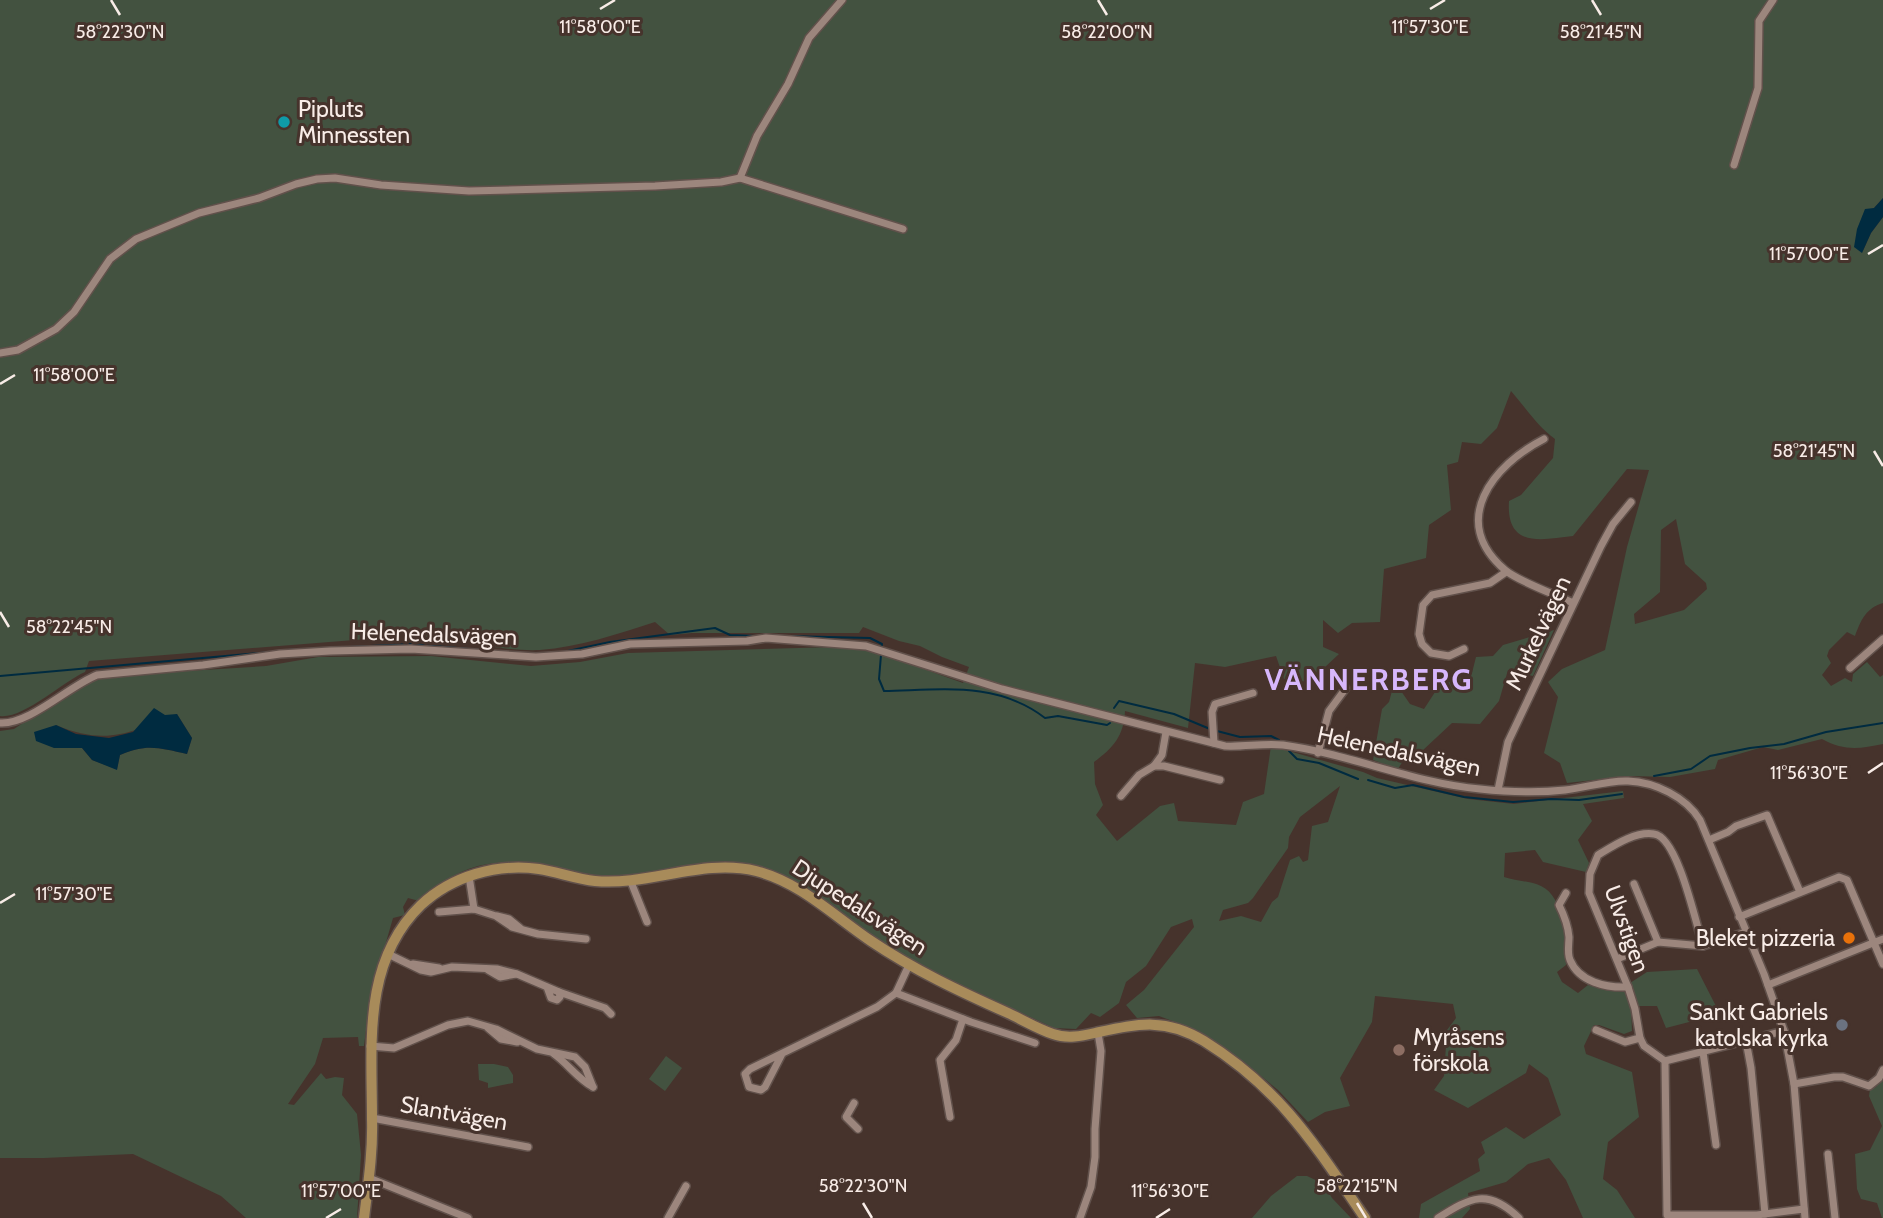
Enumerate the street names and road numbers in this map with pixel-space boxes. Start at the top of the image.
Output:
street label: Murkelvägen [1499,571,1577,695]
street label: Helenedalsvägen [350,617,518,651]
street label: Helenedalsvägen [1315,720,1483,782]
street label: Djupedalsvägen [787,853,933,961]
street label: Ulvstigen [1598,881,1656,977]
street label: Slantvägen [398,1090,510,1136]

